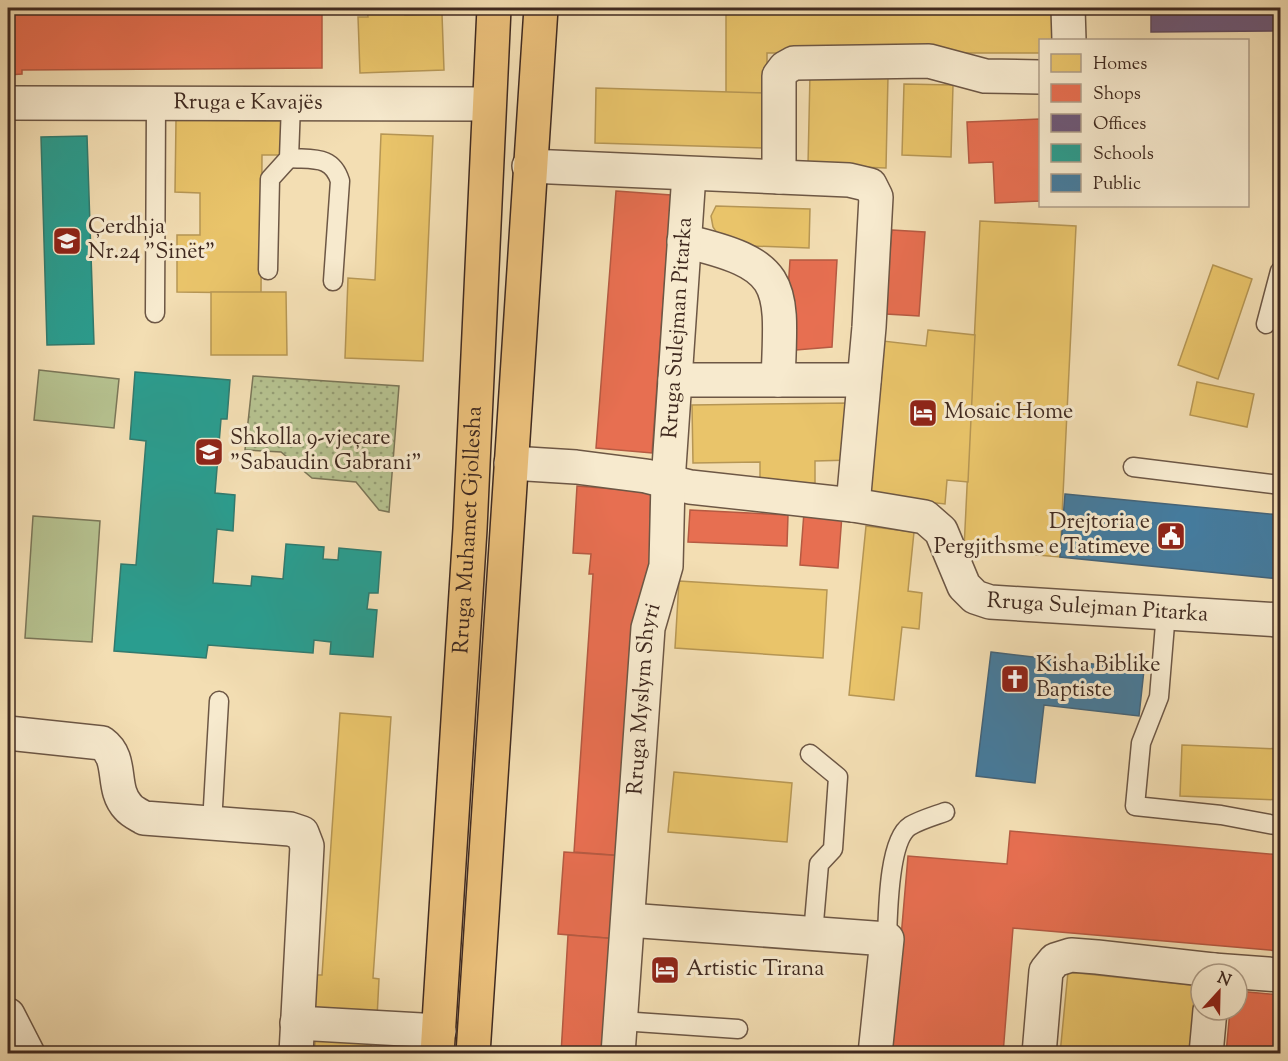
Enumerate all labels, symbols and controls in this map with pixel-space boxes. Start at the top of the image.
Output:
legend [1039,39,1249,207]
text: Homes [1093,52,1147,78]
text: Shops [1093,82,1141,108]
street label: Rruga e Kavajës [173,87,323,120]
text: Offices [1093,112,1146,138]
text: Schools [1093,142,1154,168]
text: Public [1093,172,1141,198]
place label: Çerdhja Nr.24 "Sinët" [88,212,215,269]
street label: Rruga Sulejman Pitarka [655,216,702,440]
school or university icon: Çerdhja Nr.24 "Sinët" [51,225,83,257]
hotel icon: Mosaic Home [907,397,939,429]
place label: Mosaic Home [944,397,1073,429]
street label: Rruga Muhamet Gjollesha [446,405,492,655]
place label: Shkolla 9-vjeçare "Sabaudin Gabrani" [230,423,422,480]
school or university icon: Shkolla 9-vjeçare "Sabaudin Gabrani" [193,436,225,468]
place label: Drejtoria e Pergjithsme e Tatimeve [934,507,1150,564]
public building icon: Drejtoria e Pergjithsme e Tatimeve [1155,520,1187,552]
street label: Rruga Sulejman Pitarka [986,586,1209,632]
street label: Rruga Myslym Shyri [620,599,670,796]
place label: Kisha Biblike Baptiste [1036,650,1161,707]
church icon: Kisha Biblike Baptiste [999,663,1031,695]
hotel icon: Artistic Tirana [649,954,681,986]
place label: Artistic Tirana [686,954,824,986]
north arrow [1189,962,1249,1022]
text: N [1213,967,1234,994]

